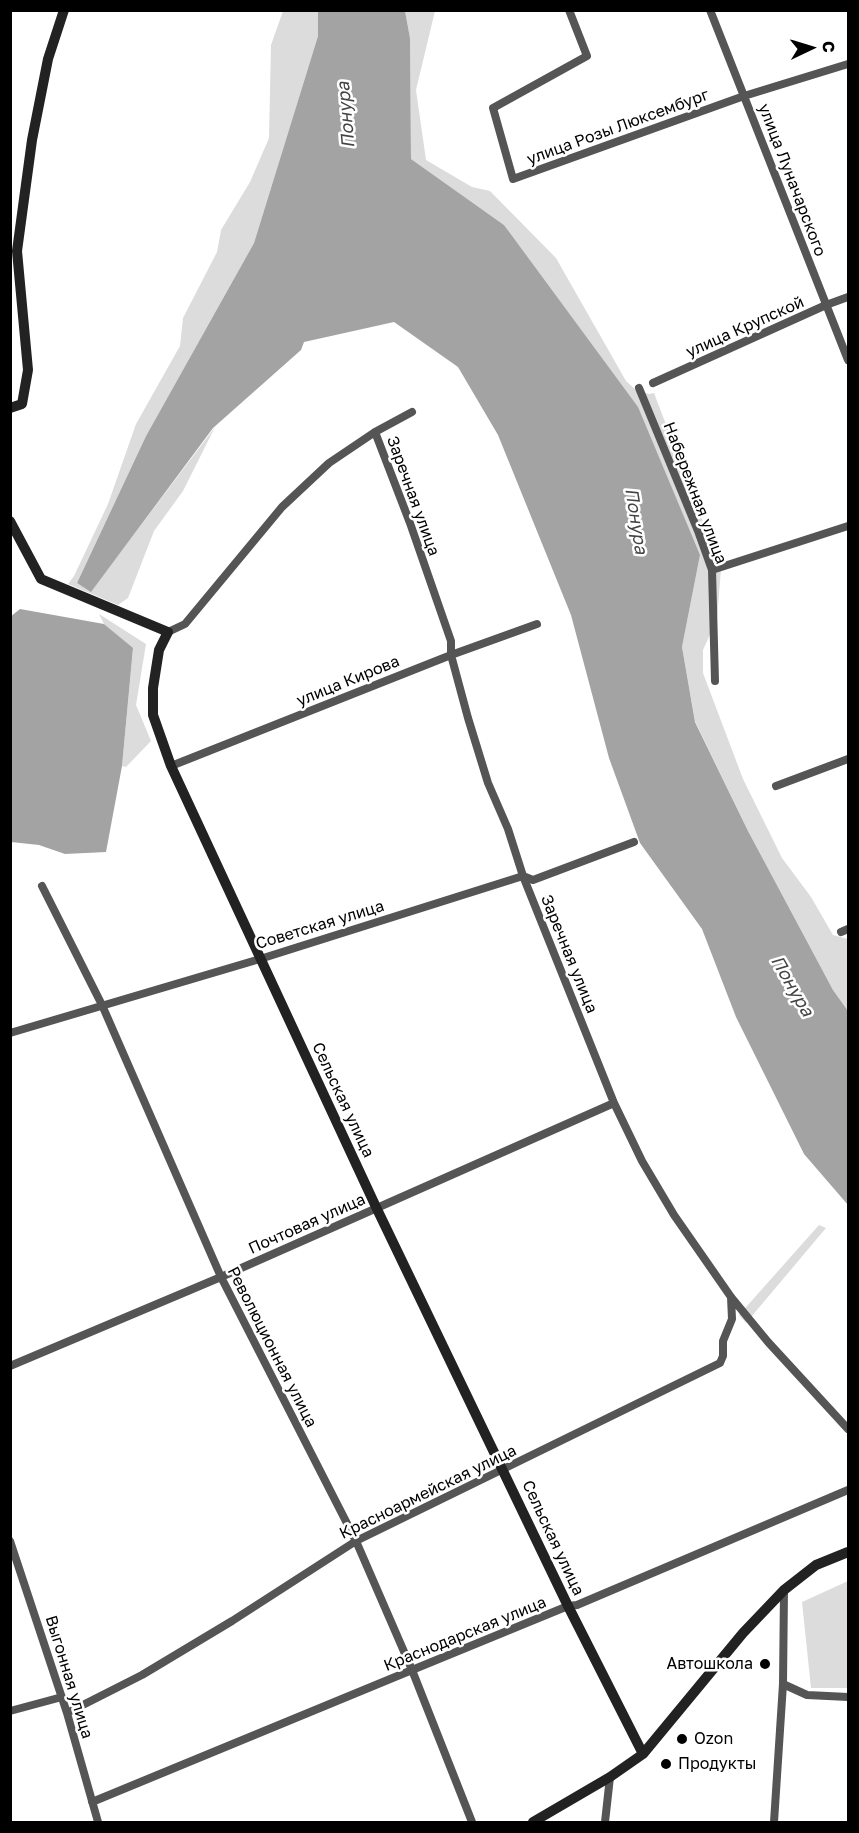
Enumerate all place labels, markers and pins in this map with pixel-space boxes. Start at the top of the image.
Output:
place label: Автошкола [666,1654,753,1674]
marker: Автошкола [758,1657,772,1671]
place label: Ozon [694,1729,733,1749]
marker: Ozon [675,1732,689,1746]
place label: Продукты [678,1754,756,1774]
marker: Продукты [659,1757,673,1771]

